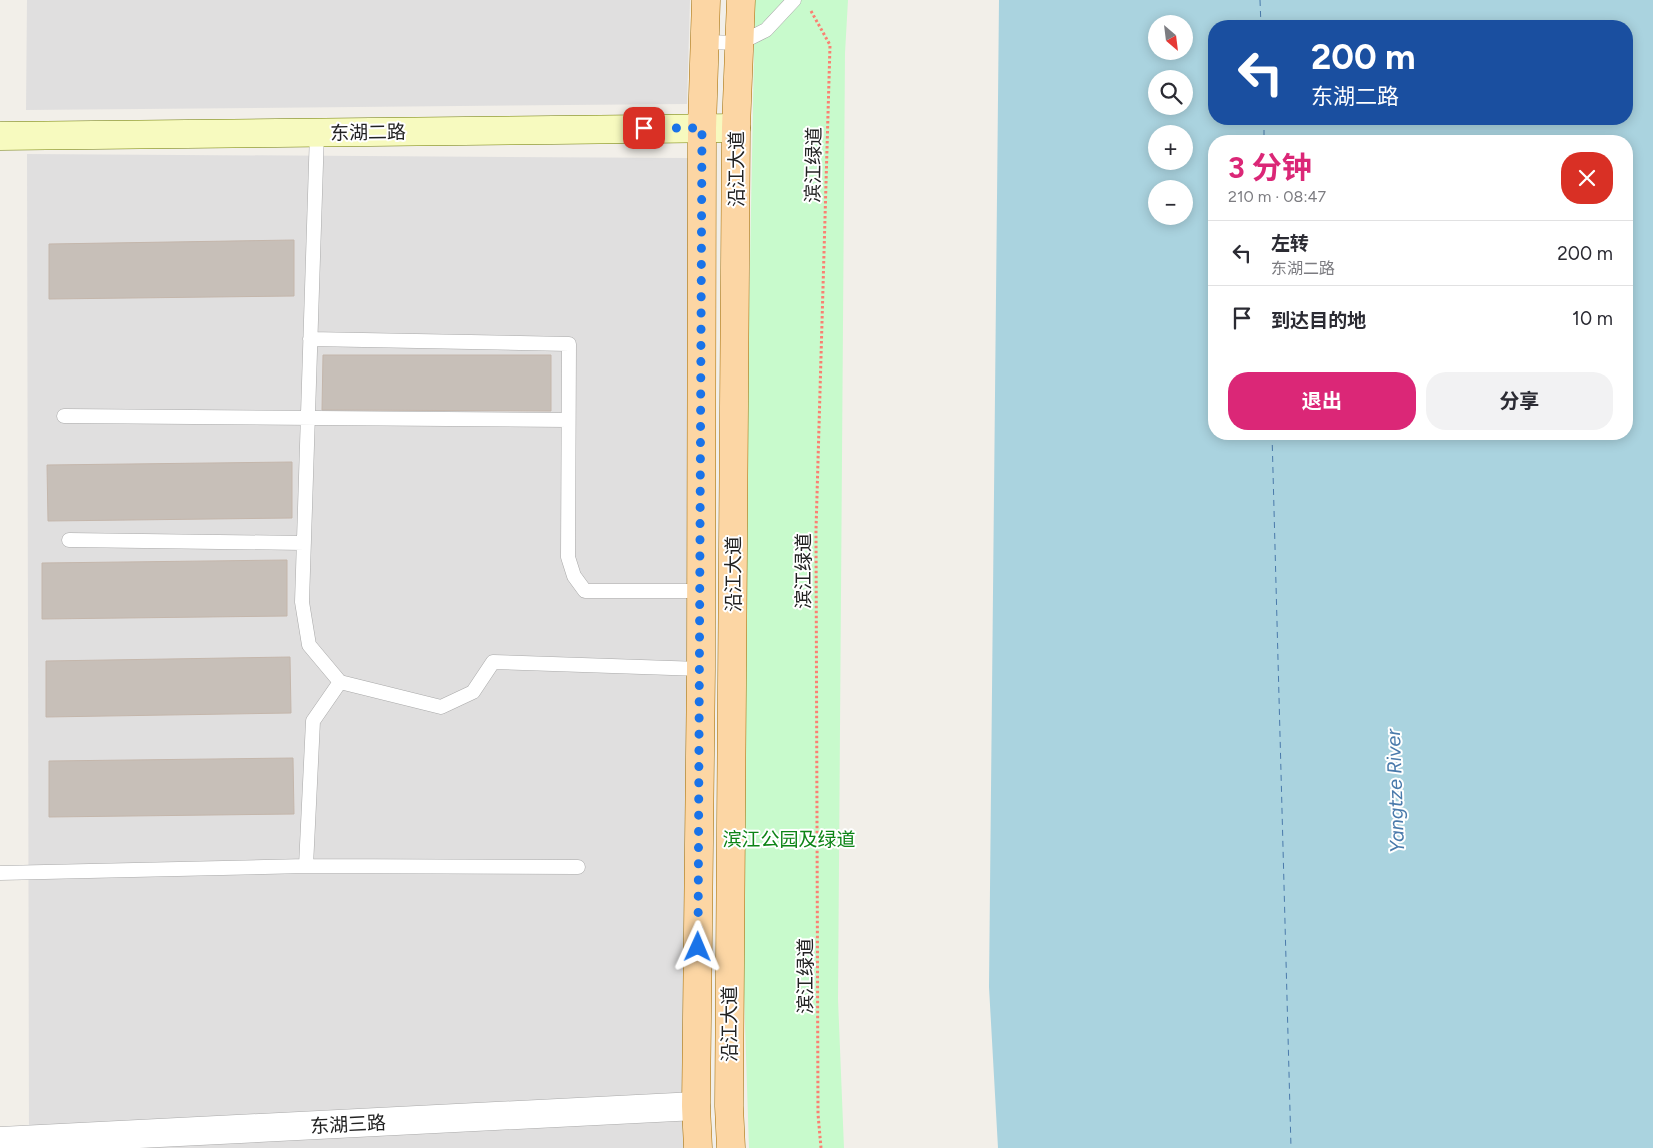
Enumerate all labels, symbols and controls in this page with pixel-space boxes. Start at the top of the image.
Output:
north arrow [1148,15,1192,60]
map controls [1148,15,1193,225]
text: 200 m [1311,36,1415,78]
icon: left [1228,40,1293,105]
button: search [1148,70,1193,115]
text: 东湖二路 [1311,83,1399,110]
pin [623,107,665,149]
icon: arrive [630,114,658,142]
street label: 东湖二路 [330,120,406,145]
button: + [1148,125,1193,170]
street label: 滨江绿道 [801,127,826,203]
street label: 沿江大道 [725,131,748,207]
text: 3 分钟 [1228,149,1312,186]
button: close [1561,152,1613,204]
button: − [1148,180,1193,225]
text: 210 m · 08:47 [1228,187,1326,206]
text: 左转 [1271,232,1309,255]
icon: left [1228,239,1256,267]
text: 200 m [1557,242,1613,265]
text: 东湖二路 [1271,259,1335,278]
icon: arrive [1228,304,1256,332]
text: 10 m [1572,307,1613,330]
text: 到达目的地 [1271,309,1366,332]
button: 退出 [1228,372,1416,430]
button: 分享 [1426,372,1613,430]
street label: 滨江绿道 [792,533,815,609]
street label: 沿江大道 [722,536,745,612]
water label: Yangtze River [1381,727,1409,853]
park label: 滨江公园及绿道 [722,828,856,851]
position arrow [671,920,723,972]
street label: 滨江绿道 [794,938,817,1014]
street label: 沿江大道 [718,986,741,1062]
street label: 东湖三路 [309,1111,387,1138]

